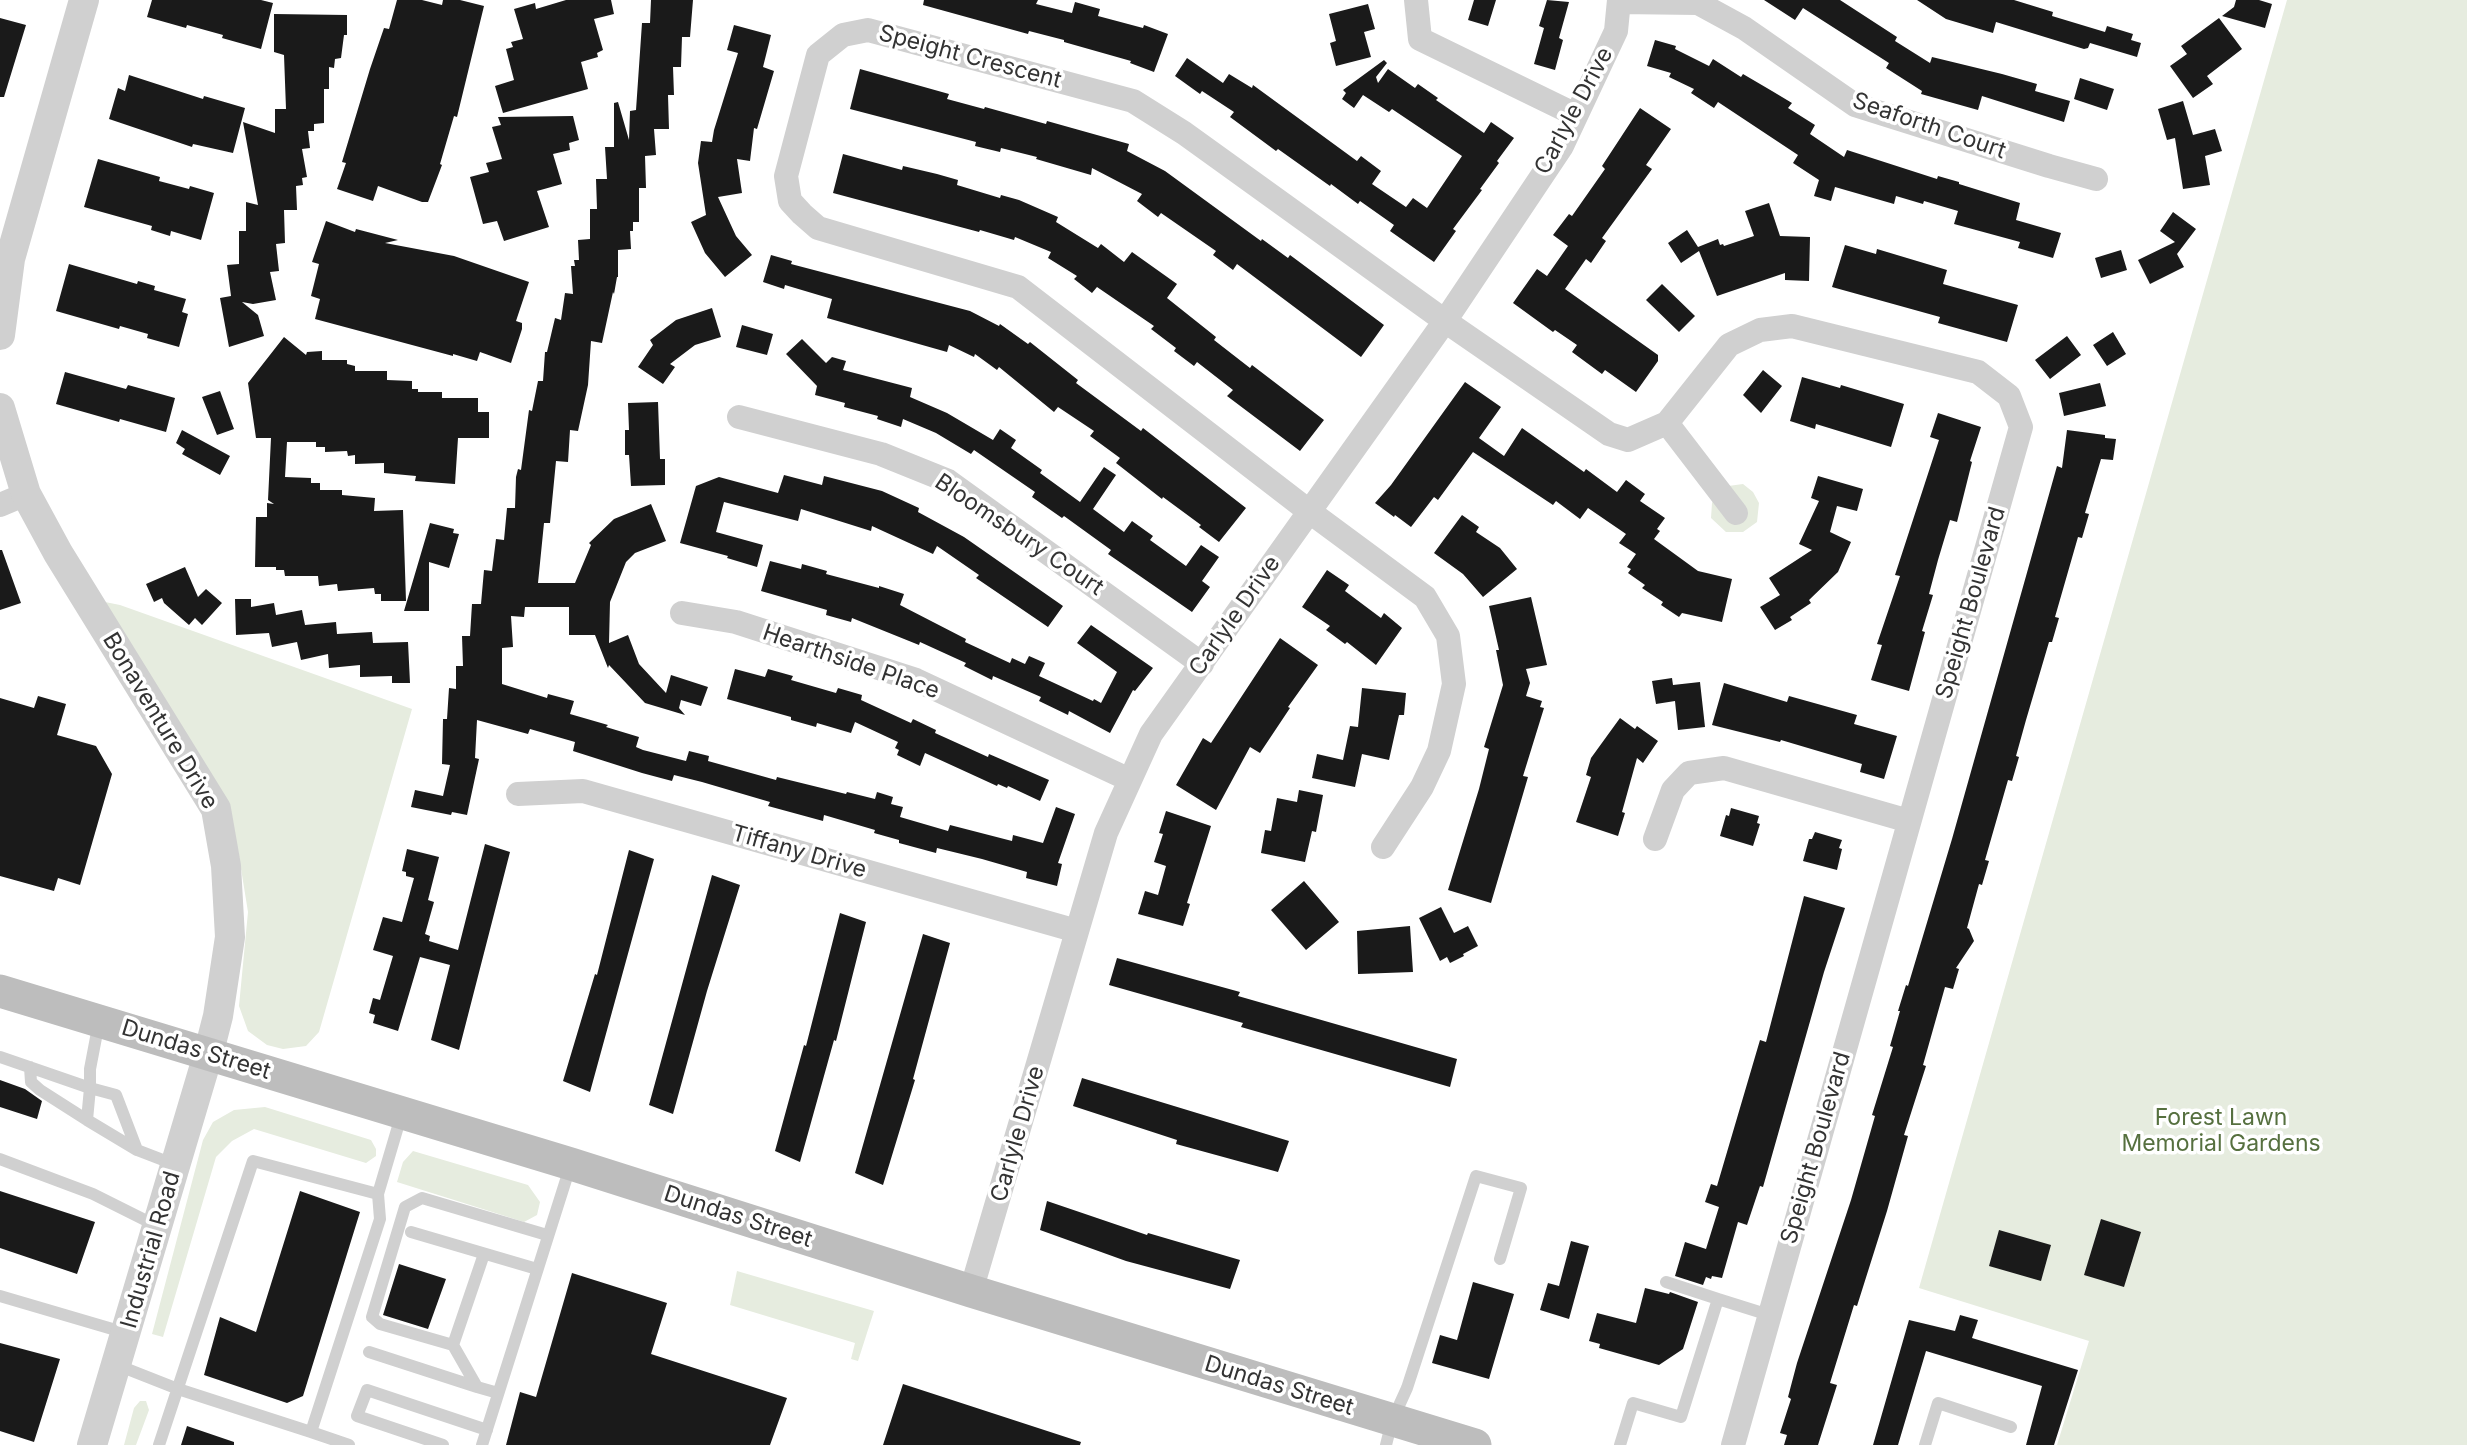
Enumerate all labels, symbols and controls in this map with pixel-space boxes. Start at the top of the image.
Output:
street label: Speight Crescent [876,19,1064,95]
street label: Carlyle Drive [1529,43,1619,179]
street label: Seaforth Court [1849,87,2009,165]
street label: Bloomsbury Court [929,468,1109,602]
street label: Speight Boulevard [1930,504,2012,702]
street label: Carlyle Drive [1184,551,1286,681]
street label: Hearthside Place [759,619,943,705]
street label: Bonaventure Drive [96,628,224,814]
street label: Tiffany Drive [728,820,870,884]
street label: Dundas Street [118,1014,274,1086]
street label: Speight Boulevard [1775,1049,1857,1247]
street label: Carlyle Drive [985,1063,1051,1205]
park label: Forest Lawn Memorial Gardens [2121,1104,2321,1158]
street label: Industrial Road [115,1168,187,1332]
street label: Dundas Street [660,1180,816,1254]
street label: Dundas Street [1201,1350,1357,1422]

